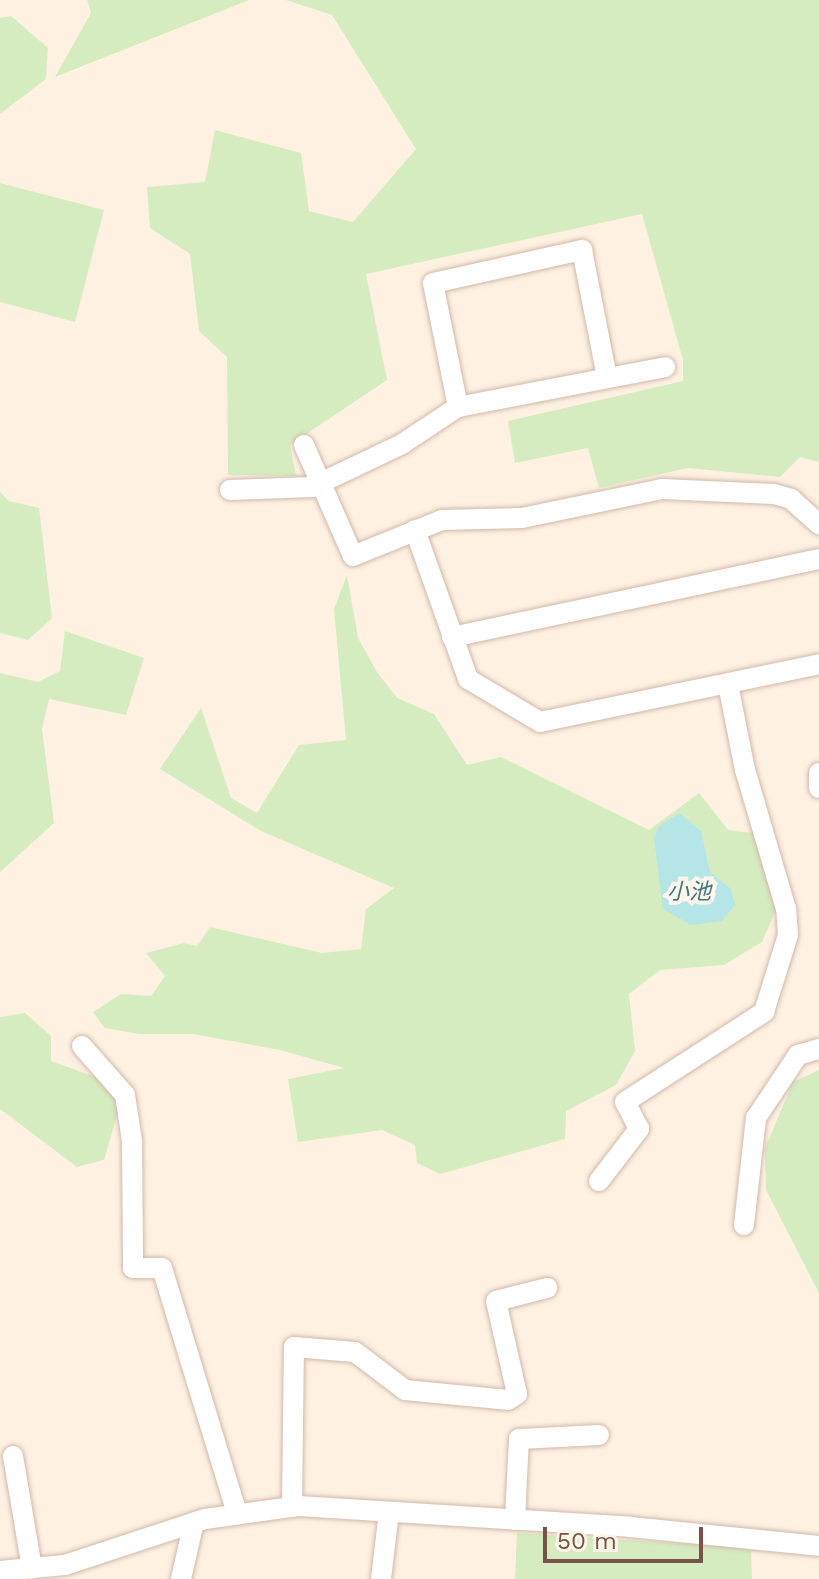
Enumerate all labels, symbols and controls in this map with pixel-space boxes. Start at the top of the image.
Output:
water label: 小池 [667,879,711,905]
scale bar [547,1511,707,1561]
text: 50 m [557,1527,617,1555]

